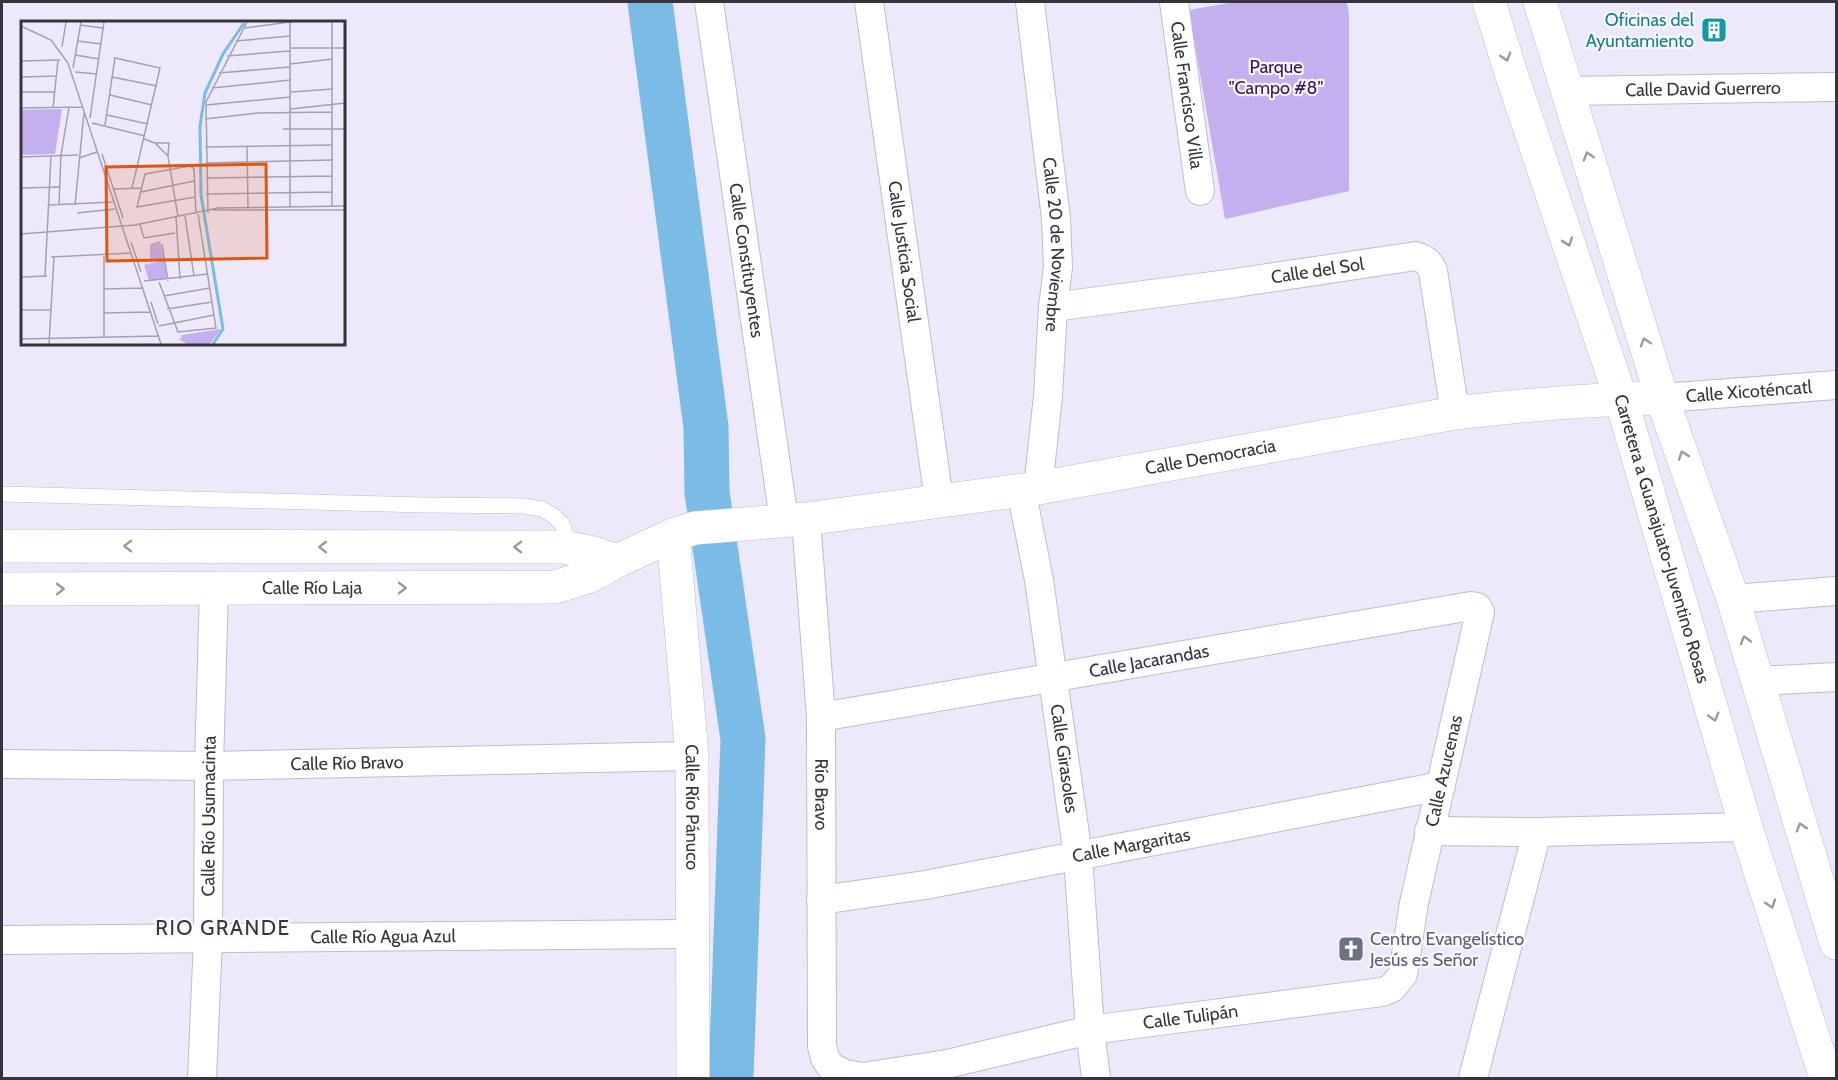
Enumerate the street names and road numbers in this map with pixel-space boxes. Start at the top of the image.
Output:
street label: Calle Francisco Villa [1166,20,1208,171]
street label: Calle David Guerrero [1625,77,1781,101]
street label: Calle 20 de Noviembre [1038,156,1069,332]
street label: Calle Justicia Social [883,179,925,324]
street label: Calle Constituyentes [724,182,768,339]
street label: Calle del Sol [1270,253,1366,288]
street label: Calle Xicoténcatl [1685,376,1813,407]
street label: Carretera a Guanajuato-Juventino Rosas [1609,392,1714,686]
street label: Calle Democracia [1143,434,1278,480]
street label: Calle Río Laja [262,577,362,599]
street label: Calle Jacarandas [1087,640,1211,682]
street label: Calle Girasoles [1046,703,1083,814]
street label: Calle Azucenas [1421,713,1467,829]
street label: Calle Río Usumacinta [197,735,221,897]
street label: Calle Río Pánuco [680,743,703,870]
street label: Calle Río Bravo [290,751,404,775]
street label: Río Bravo [810,759,832,830]
street label: Calle Margaritas [1070,823,1192,868]
street label: Calle Río Agua Azul [310,925,456,948]
street label: Calle Tulipán [1142,1000,1239,1034]

